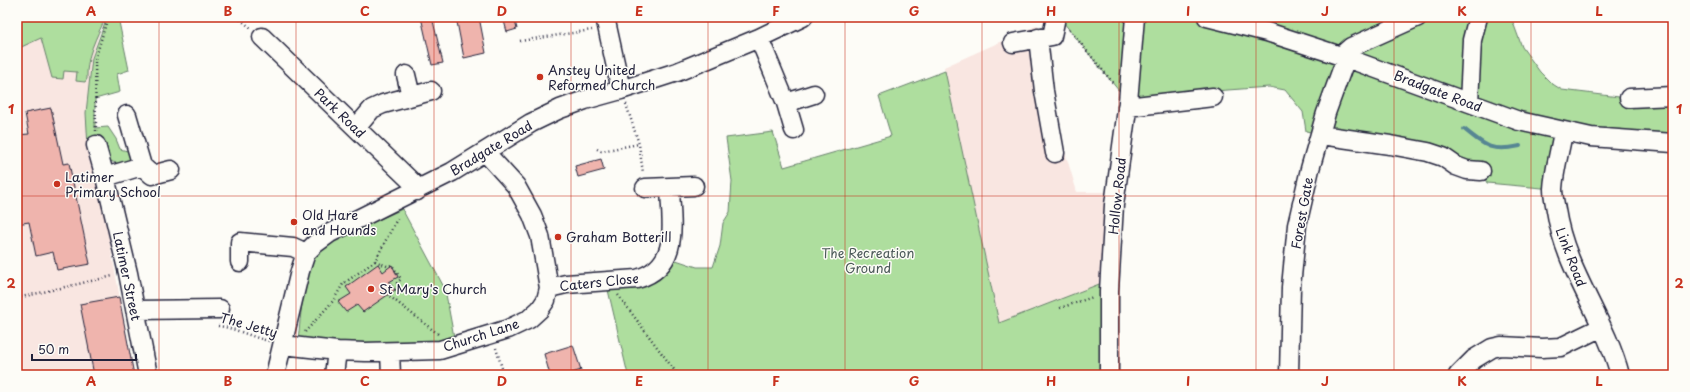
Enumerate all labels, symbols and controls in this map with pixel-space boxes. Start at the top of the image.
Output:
text: A [86,1,96,20]
text: B [224,1,233,20]
text: C [360,1,370,20]
text: D [497,1,507,20]
text: E [635,1,643,20]
text: F [772,1,780,20]
text: G [909,1,919,20]
text: H [1046,1,1056,20]
text: I [1186,1,1190,20]
text: J [1321,1,1329,20]
text: K [1457,1,1467,20]
text: L [1595,1,1603,20]
place label: Anstey United Reformed Church [548,60,655,94]
street label: Bradgate Road [1391,65,1485,116]
marker: Anstey United Reformed Church [535,72,545,82]
street label: Park Road [311,83,370,142]
text: 1 [8,99,14,118]
text: 1 [1676,99,1682,118]
street label: Bradgate Road [446,115,536,180]
street label: Hollow Road [1103,156,1130,236]
place label: Latimer Primary School [65,167,161,201]
street label: Forest Gate [1286,175,1317,250]
marker: Latimer Primary School [52,179,62,189]
place label: Old Hare and Hounds [302,205,376,239]
marker: Old Hare and Hounds [289,217,299,227]
street label: Link Road [1551,224,1592,289]
place label: Graham Botterill [566,227,672,246]
street label: Latimer Street [109,230,146,322]
marker: Graham Botterill [553,232,563,242]
park label: The Recreation Ground [822,243,914,277]
street label: Caters Close [559,268,640,295]
text: 2 [6,273,16,292]
text: 2 [1674,273,1684,292]
place label: St Mary's Church [379,279,487,298]
marker: St Mary's Church [366,284,376,294]
street label: The Jetty [218,307,280,342]
street label: Church Lane [440,313,521,356]
scale bar [32,336,136,362]
text: 50 m [38,340,69,358]
text: A [86,371,96,390]
text: B [224,371,233,390]
text: C [360,371,370,390]
text: D [497,371,507,390]
text: E [635,371,643,390]
text: F [772,371,780,390]
text: G [909,371,919,390]
text: H [1046,371,1056,390]
text: I [1186,371,1190,390]
text: J [1321,371,1329,390]
text: K [1457,371,1467,390]
text: L [1595,371,1603,390]

